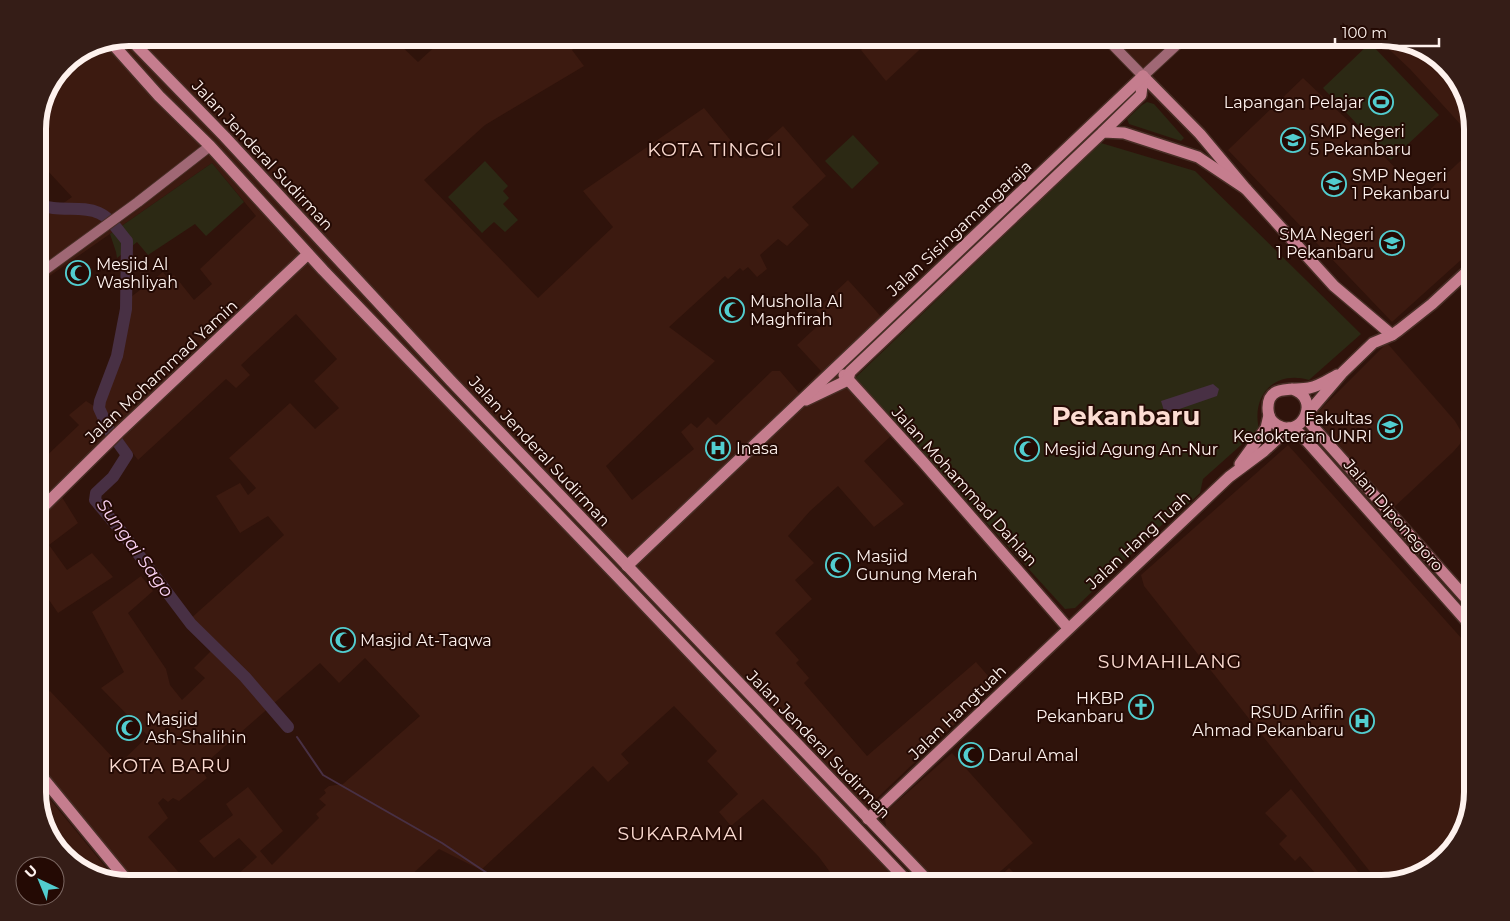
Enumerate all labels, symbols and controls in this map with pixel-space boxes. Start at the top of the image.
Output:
scale bar [1335,15,1439,47]
text: 100 m [1342,23,1387,42]
street label: Jalan Jenderal Sudirman [187,76,337,234]
sports icon: Lapangan Pelajar [1368,89,1394,115]
place label: Lapangan Pelajar [1224,93,1364,112]
place label: SMP Negeri 5 Pekanbaru [1310,122,1411,159]
school or university icon: SMP Negeri 5 Pekanbaru [1280,127,1306,153]
district label: KOTA TINGGI [647,138,783,161]
street label: Jalan Sisingamangaraja [883,157,1035,301]
place label: SMP Negeri 1 Pekanbaru [1352,166,1450,203]
school or university icon: SMP Negeri 1 Pekanbaru [1321,171,1347,197]
place label: SMA Negeri 1 Pekanbaru [1276,225,1374,262]
school or university icon: SMA Negeri 1 Pekanbaru [1379,230,1405,256]
place label: Mesjid Al Washliyah [96,255,178,292]
mosque icon: Mesjid Al Washliyah [65,260,91,286]
place label: Musholla Al Maghfirah [750,292,843,329]
street label: Jalan Mohammad Yamin [81,296,241,447]
mosque icon: Musholla Al Maghfirah [719,297,745,323]
street label: Jalan Jenderal Sudirman [464,372,614,530]
district label: Pekanbaru [1052,400,1200,432]
street label: Jalan Mohammad Dahlan [887,402,1041,570]
place label: Fakultas Kedokteran UNRI [1233,409,1372,446]
school or university icon: Fakultas Kedokteran UNRI [1377,414,1403,440]
hospital icon: Inasa [705,435,731,461]
mosque icon: Mesjid Agung An-Nur [1014,436,1040,462]
place label: Inasa [736,439,778,458]
place label: Mesjid Agung An-Nur [1044,440,1218,459]
street label: Jalan Diponegoro [1339,455,1447,575]
street label: Jalan Hang Tuah [1082,488,1194,594]
water label: Sungai Sago [92,494,178,602]
place label: Masjid Gunung Merah [856,547,978,584]
mosque icon: Masjid Gunung Merah [825,552,851,578]
mosque icon: Masjid At-Taqwa [330,627,356,653]
place label: Masjid At-Taqwa [360,631,492,650]
district label: SUMAHILANG [1098,650,1242,673]
street label: Jalan Hangtuah [904,661,1010,764]
street label: Jalan Jenderal Sudirman [742,666,894,822]
place label: HKBP Pekanbaru [1036,689,1124,726]
church icon: HKBP Pekanbaru [1128,694,1154,720]
place label: RSUD Arifin Ahmad Pekanbaru [1192,703,1344,740]
hospital icon: RSUD Arifin Ahmad Pekanbaru [1349,708,1375,734]
place label: Masjid Ash-Shalihin [146,710,247,747]
mosque icon: Masjid Ash-Shalihin [116,715,142,741]
mosque icon: Darul Amal [958,742,984,768]
place label: Darul Amal [988,746,1079,765]
district label: KOTA BARU [108,754,232,777]
district label: SUKARAMAI [617,822,745,845]
north arrow [15,856,65,906]
text: U [21,861,41,882]

